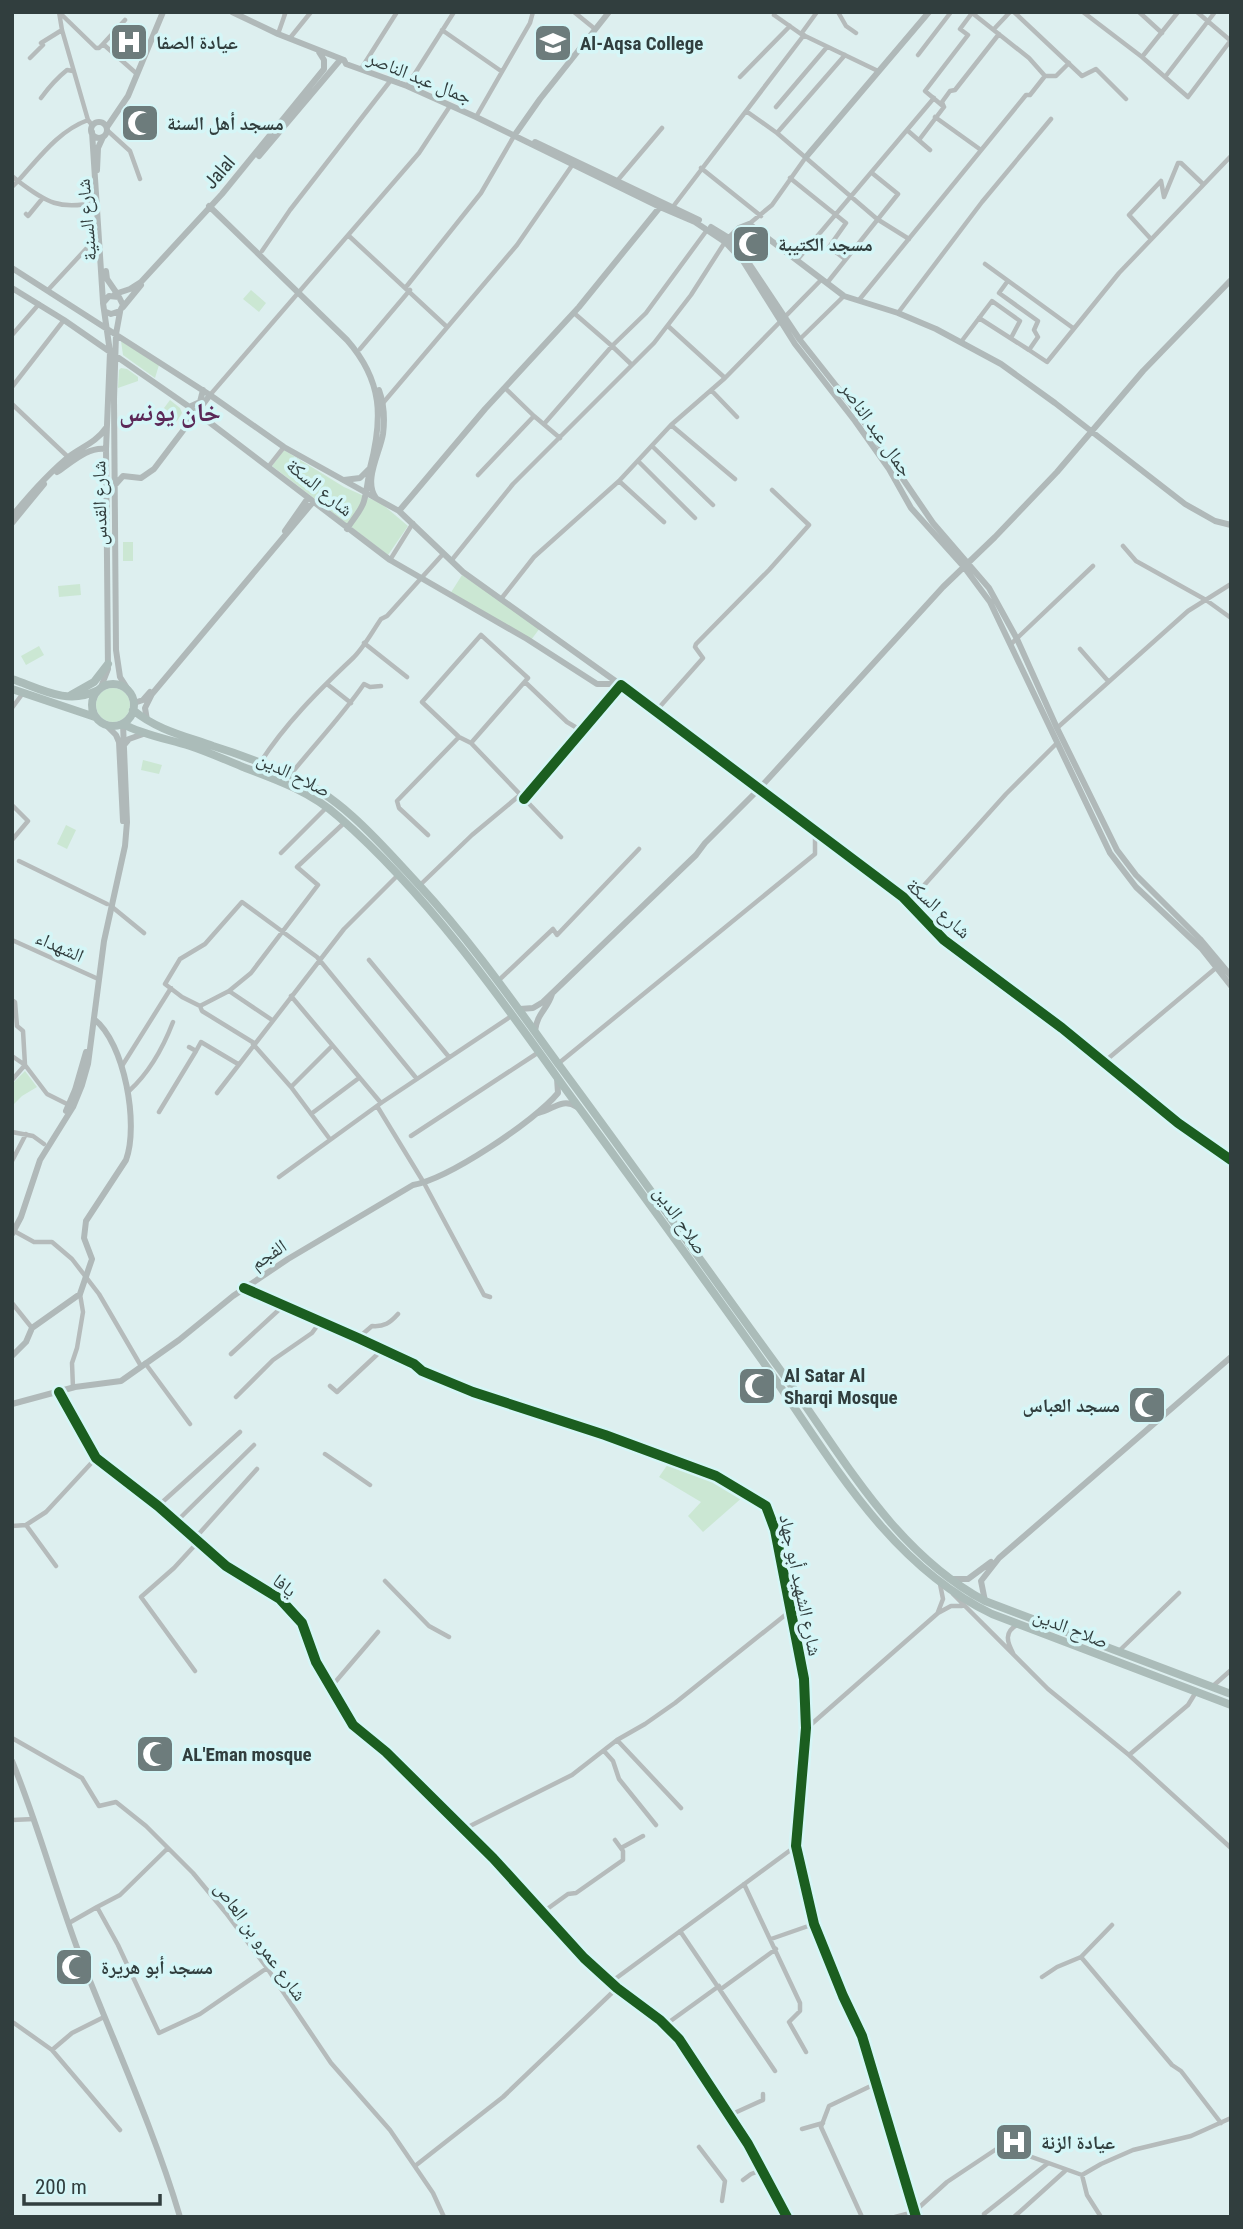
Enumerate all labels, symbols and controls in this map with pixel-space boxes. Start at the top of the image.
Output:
hospital icon: عيادة الصفا [108,21,150,63]
school or university icon: Al-Aqsa College [532,22,574,64]
place label: عيادة الصفا [156,31,238,54]
place label: Al-Aqsa College [580,32,703,55]
street label: جمال عبد الناصر [363,46,475,109]
mosque icon: مسجد أهل السنة [119,102,161,144]
place label: مسجد أهل السنة [167,112,284,135]
street label: Jalal [199,151,240,193]
street label: شارع السنية [71,178,102,262]
mosque icon: مسجد الكتيبة [730,223,772,265]
place label: مسجد الكتيبة [778,233,873,256]
street label: جمال عبد الناصر [835,377,918,481]
district label: خان يونس [119,397,221,428]
street label: شارع السكة [282,454,358,521]
street label: شارع القدس [87,460,112,546]
street label: صلاح الدين [254,747,334,802]
street label: شارع السكة [902,873,976,943]
street label: الشهداء [32,926,87,967]
street label: صلاح الدين [649,1182,712,1259]
street label: الفجم [246,1234,291,1275]
place label: Al Satar Al Sharqi Mosque [784,1364,898,1409]
mosque icon: Al Satar Al Sharqi Mosque [736,1365,778,1407]
mosque icon: مسجد العباس [1126,1384,1168,1426]
place label: مسجد العباس [1022,1394,1120,1417]
street label: شارع الشهيد أبو جهاد [774,1512,827,1658]
street label: يافا [268,1569,301,1602]
street label: صلاح الدين [1030,1604,1111,1653]
mosque icon: AL'Eman mosque [134,1733,176,1775]
place label: AL'Eman mosque [182,1743,312,1766]
street label: شارع عمرو بن العاص [210,1877,312,2005]
mosque icon: مسجد أبو هريرة [53,1946,95,1988]
place label: مسجد أبو هريرة [101,1956,213,1979]
hospital icon: عيادة الزنة [993,2121,1035,2163]
place label: عيادة الزنة [1041,2131,1115,2154]
scale bar [24,2162,161,2206]
text: 200 m [35,2175,87,2199]

